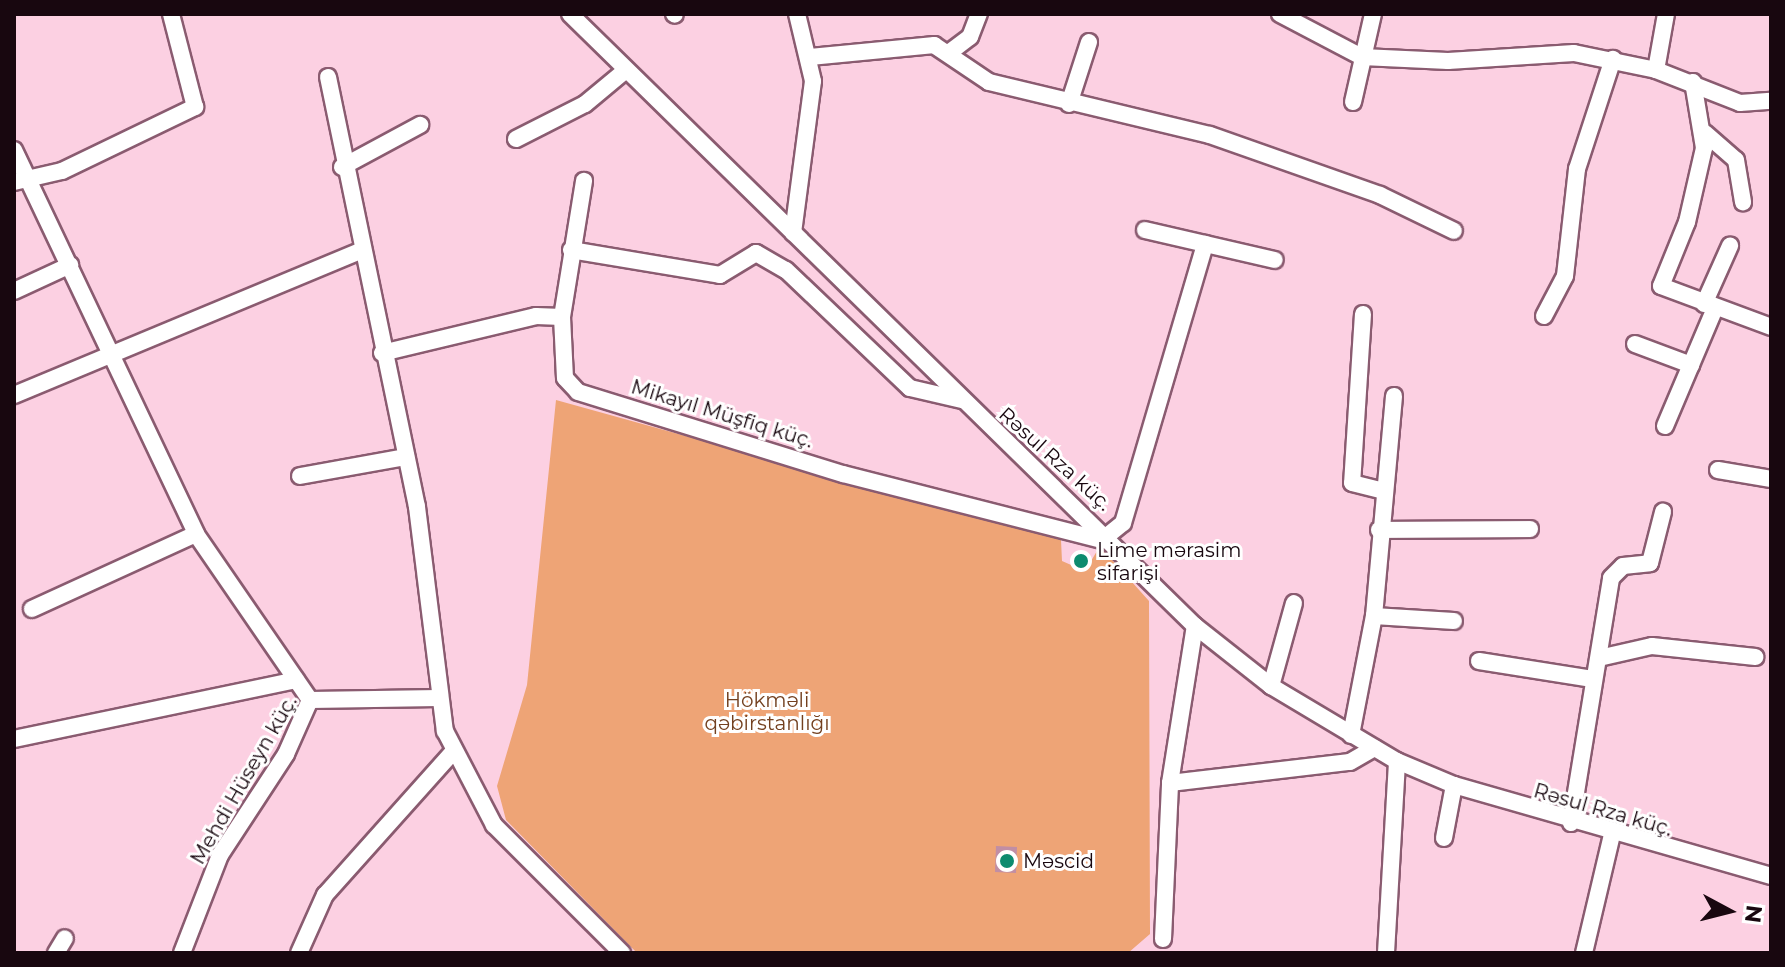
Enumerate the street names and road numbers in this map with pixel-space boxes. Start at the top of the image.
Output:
street label: Mikayıl Müşfiq küç. [628,375,816,453]
street label: Rəsul Rza küç. [994,402,1116,516]
street label: Mehdi Hüseyn küç. [186,691,302,869]
street label: Rəsul Rza küç. [1531,779,1675,841]

